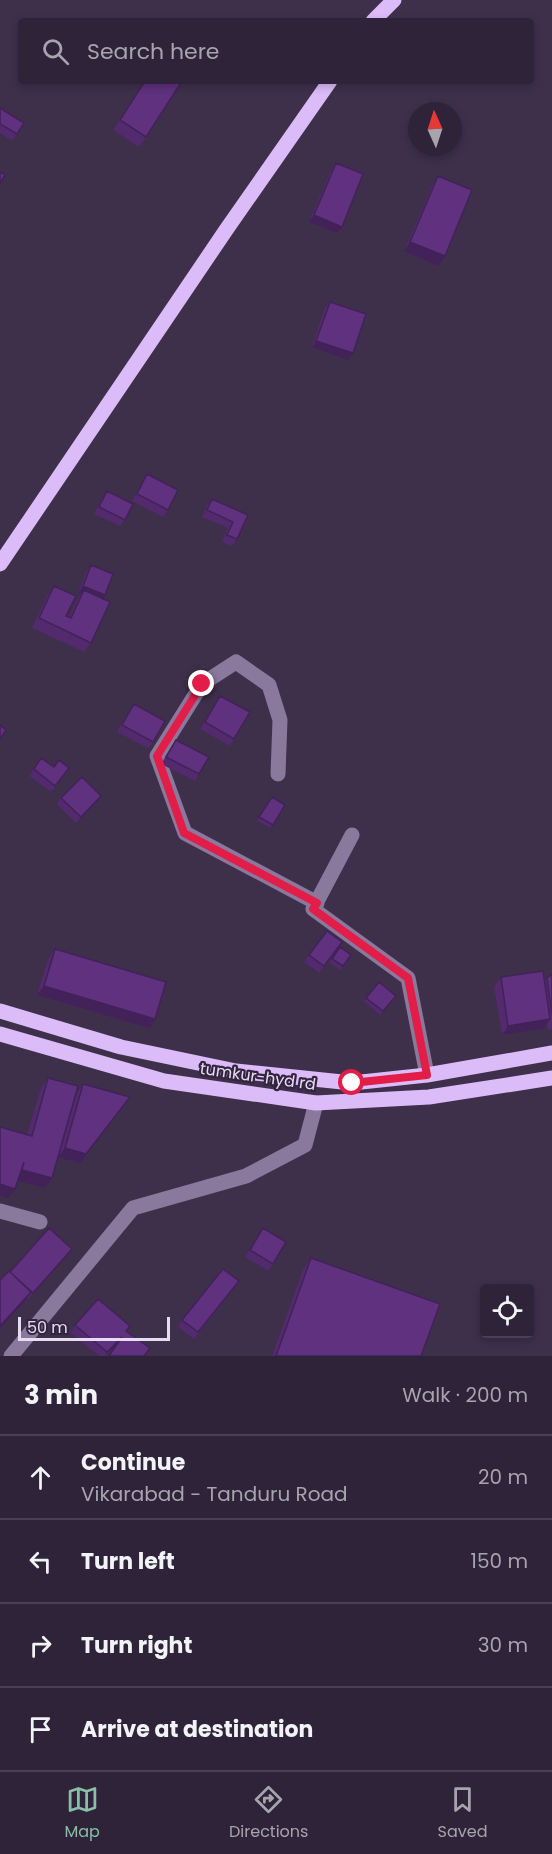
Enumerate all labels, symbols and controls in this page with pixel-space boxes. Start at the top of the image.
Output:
search box [18,18,534,84]
icon: search [39,35,72,68]
text: Search here [87,36,220,67]
north arrow [408,102,462,156]
route end [188,670,214,696]
street label: tumkur-hyd rd [198,1057,317,1096]
route start [338,1069,364,1095]
map controls [480,1284,534,1338]
button: locate [480,1284,534,1338]
scale bar [18,1314,170,1342]
text: 50 m [27,1316,68,1339]
text: 3 min [24,1377,98,1413]
text: Walk · 200 m [402,1381,528,1409]
text: Continue [81,1447,185,1478]
icon: ahead [24,1461,57,1494]
text: 20 m [478,1463,528,1491]
text: Vikarabad - Tanduru Road [81,1480,348,1508]
icon: left [24,1545,57,1578]
text: Turn left [81,1546,175,1577]
text: 150 m [471,1547,528,1575]
icon: right [24,1629,57,1662]
text: Turn right [81,1630,192,1661]
text: 30 m [478,1631,528,1659]
icon: arrive [24,1713,57,1746]
text: Arrive at destination [81,1714,313,1745]
tab: Map [65,1783,100,1844]
tab: Directions [229,1783,308,1844]
tab: Saved [438,1783,487,1844]

